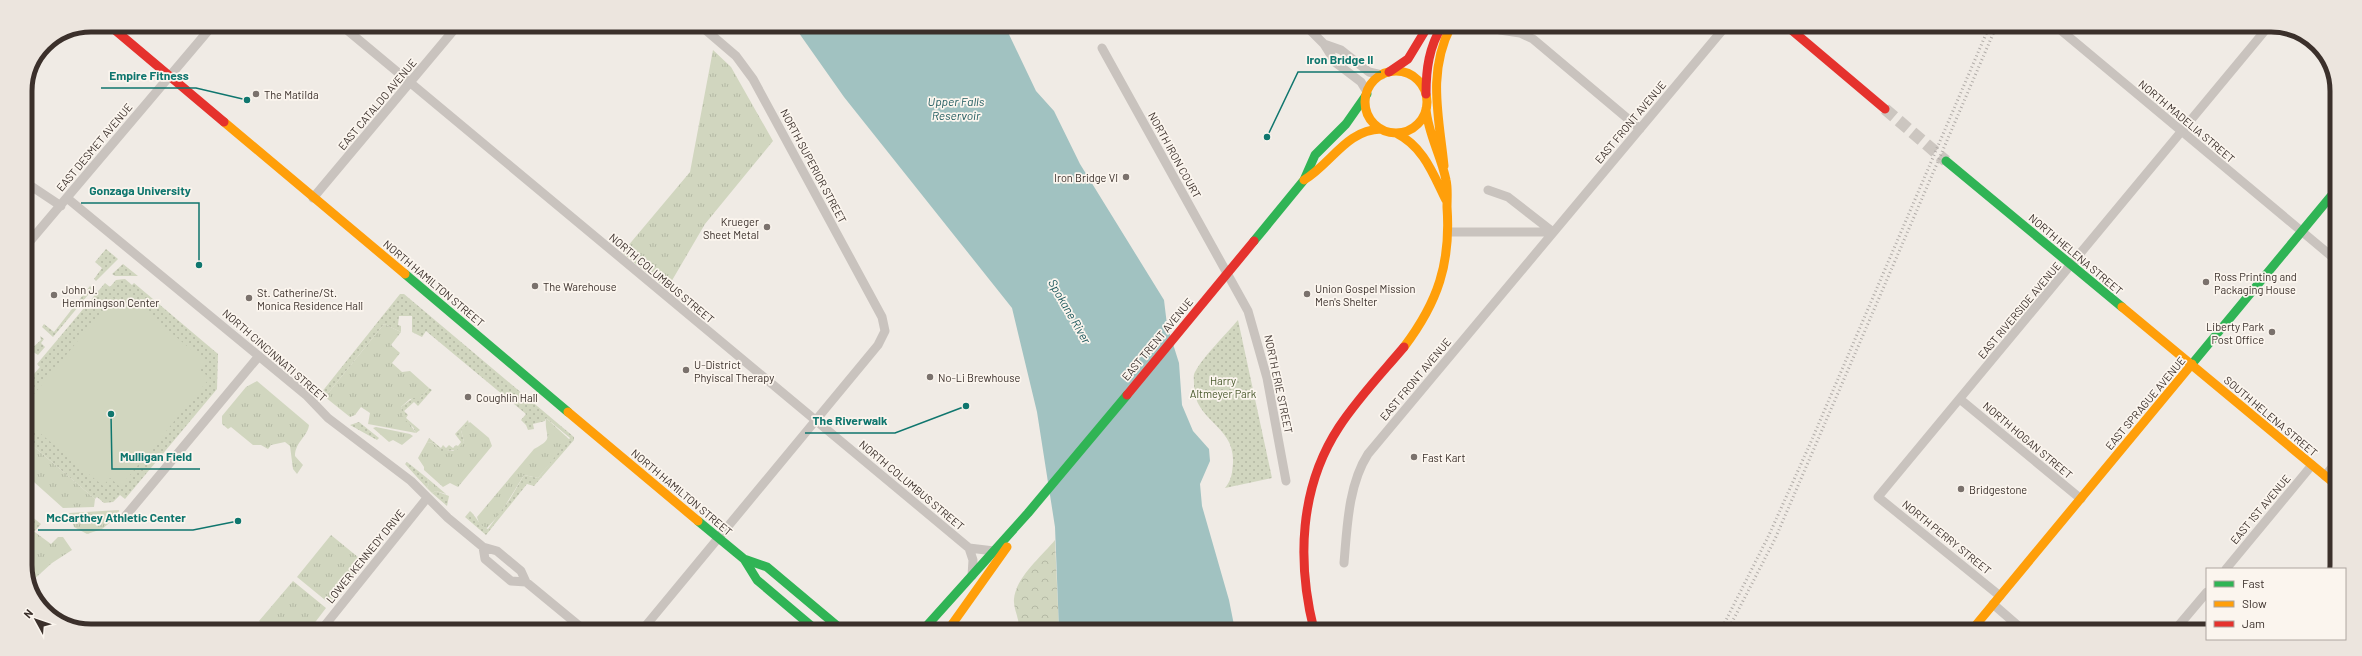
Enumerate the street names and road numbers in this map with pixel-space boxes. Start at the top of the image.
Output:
street label: EAST CATALDO AVENUE [335,56,419,152]
street label: NORTH MADELIA STREET [2136,77,2238,165]
street label: EAST FRONT AVENUE [1592,78,1669,166]
street label: EAST DESMET AVENUE [53,100,135,194]
street label: NORTH SUPERIOR STREET [778,107,850,225]
street label: NORTH IRON COURT [1146,110,1204,200]
street label: NORTH HELENA STREET [2026,211,2126,297]
street label: NORTH COLUMBUS STREET [607,230,717,326]
street label: NORTH HAMILTON STREET [381,237,487,329]
street label: EAST RIVERSIDE AVENUE [1975,259,2063,361]
street label: EAST TRENT AVENUE [1119,295,1195,383]
street label: NORTH CINCINNATI STREET [220,306,330,404]
street label: NORTH ERIE STREET [1262,333,1296,435]
street label: EAST FRONT AVENUE [1377,335,1454,423]
street label: EAST SPRAGUE AVENUE [2102,354,2188,452]
street label: SOUTH HELENA STREET [2222,373,2320,459]
street label: NORTH HOGAN STREET [1981,399,2075,481]
street label: NORTH COLUMBUS STREET [857,437,967,533]
street label: NORTH HAMILTON STREET [629,446,735,538]
street label: EAST 1ST AVENUE [2227,471,2293,546]
street label: NORTH PERRY STREET [1900,497,1994,577]
street label: LOWER KENNEDY DRIVE [323,506,407,606]

